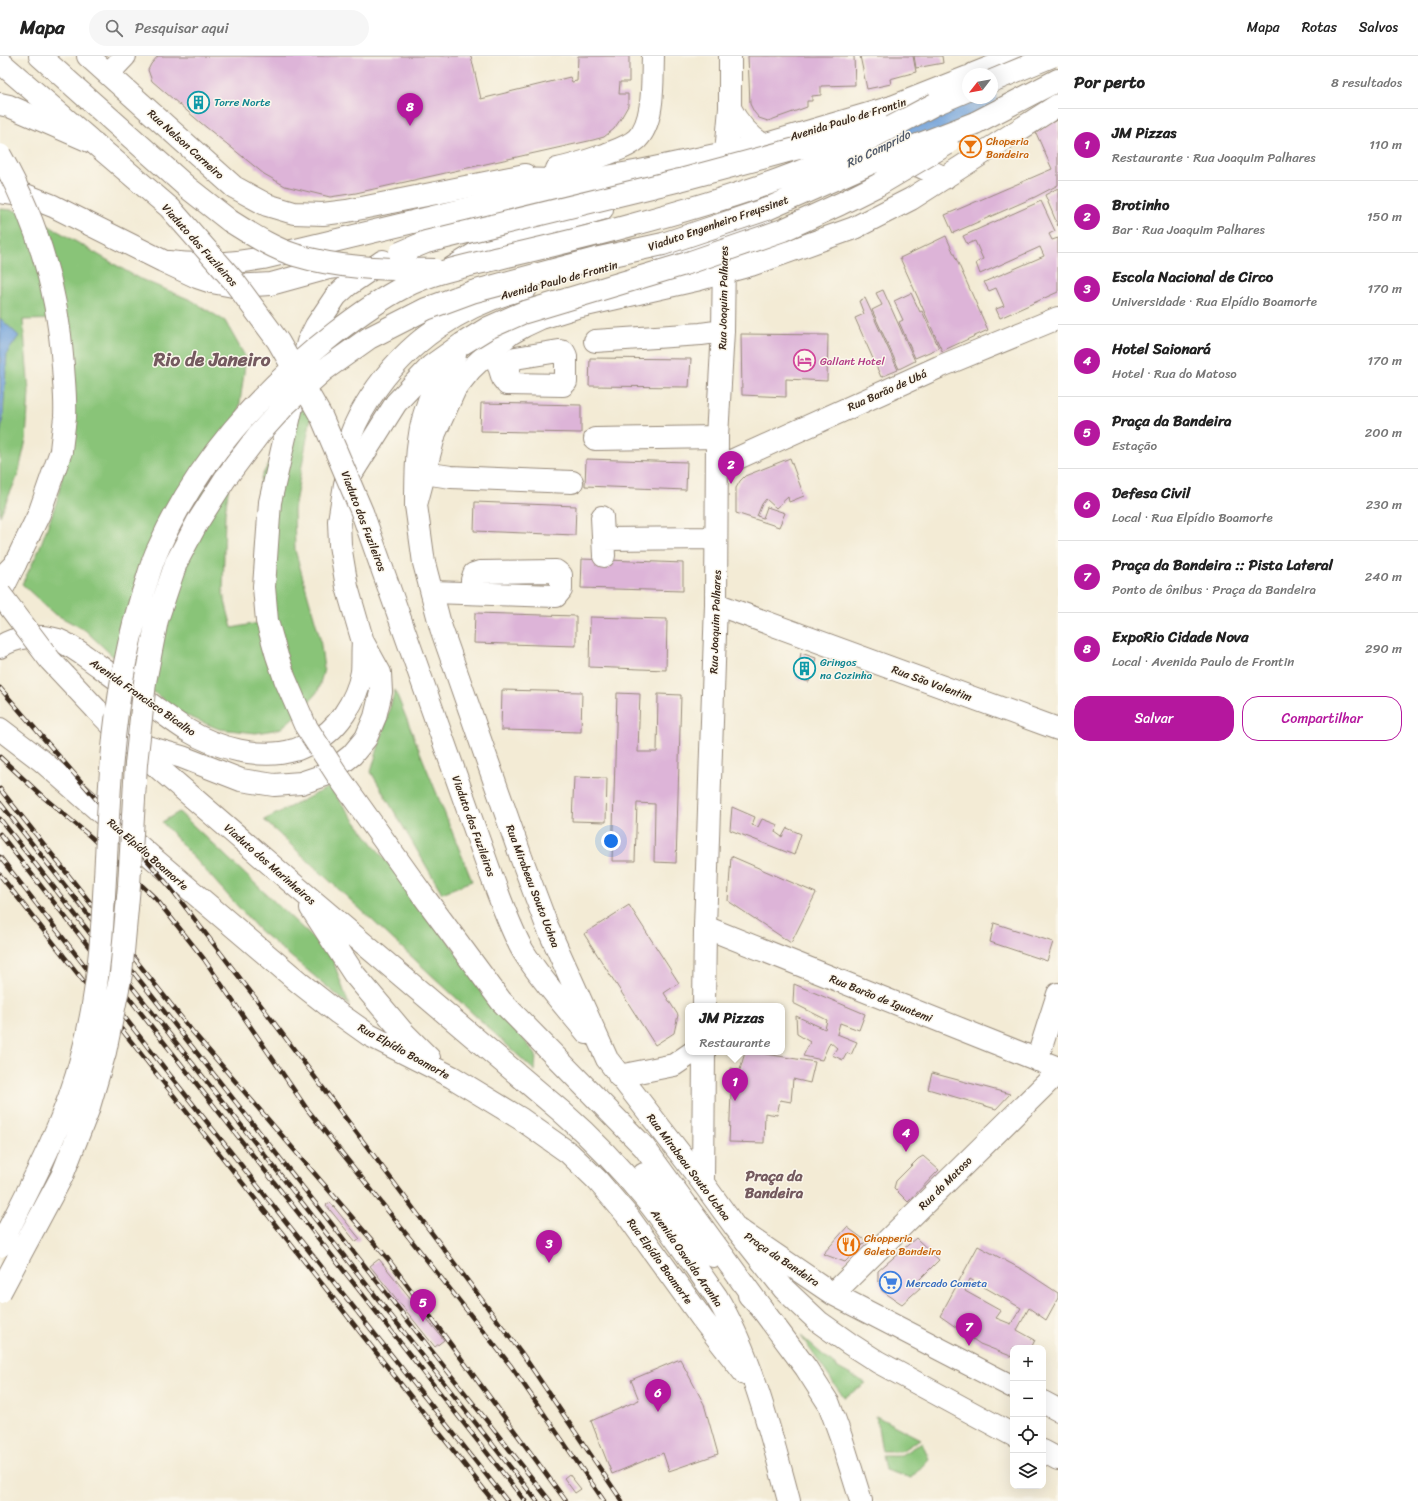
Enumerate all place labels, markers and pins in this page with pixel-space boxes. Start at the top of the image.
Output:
building icon: Torre Norte [185,89,211,115]
place label: Torre Norte [214,93,271,112]
pin: 8 [397,93,423,126]
place label: Choperia Bandeira [986,132,1029,164]
bar icon: Choperia Bandeira [958,134,984,160]
hotel icon: Gallant Hotel [791,348,817,374]
place label: Gallant Hotel [820,352,886,371]
pin: 2 [718,451,744,484]
place label: Gringos na Cozinha [820,653,873,685]
building icon: Gringos na Cozinha [792,655,818,681]
pin: 1 [722,1068,748,1101]
pin: 4 [893,1119,919,1152]
place label: Chopperia Galeto Bandeira [864,1229,942,1261]
pin: 3 [536,1230,562,1263]
restaurant icon: Chopperia Galeto Bandeira [835,1231,861,1257]
supermarket icon: Mercado Cometa [878,1270,904,1296]
place label: Mercado Cometa [906,1274,988,1293]
pin: 5 [410,1289,436,1322]
pin: 7 [956,1313,982,1346]
pin: 6 [645,1379,671,1412]

